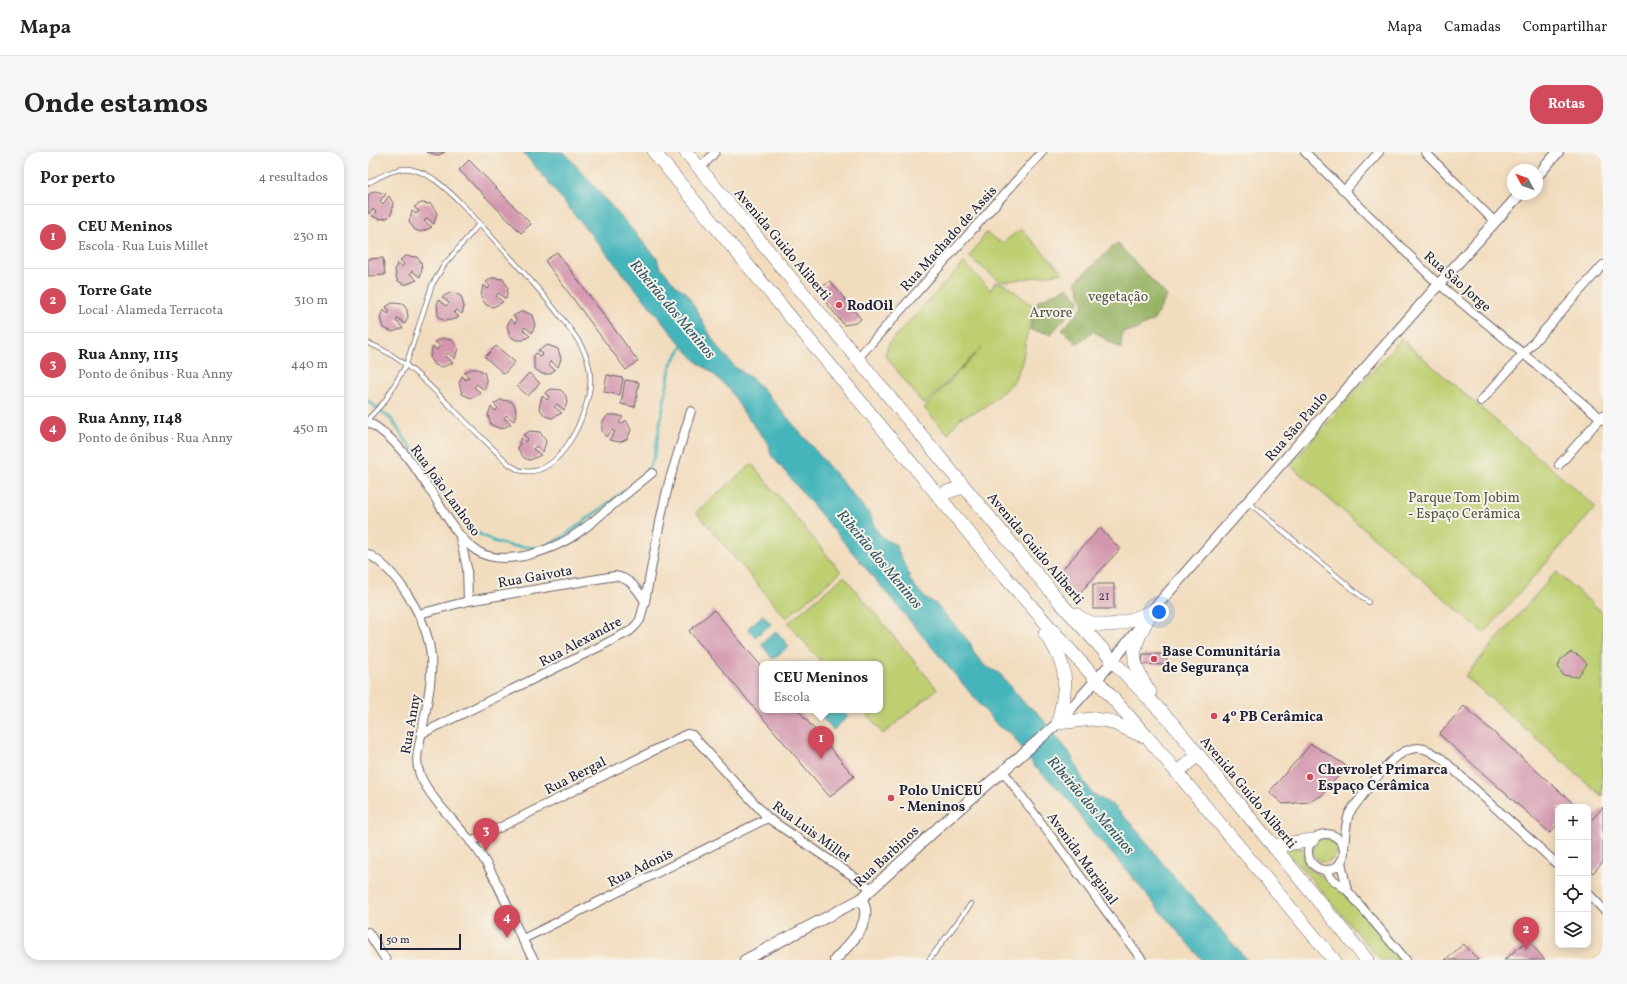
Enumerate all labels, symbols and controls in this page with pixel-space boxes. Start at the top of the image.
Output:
text: Mapa [20,15,71,41]
text: Mapa [1387,18,1422,37]
text: Camadas [1444,18,1501,37]
text: Compartilhar [1523,18,1607,37]
text: Onde estamos [24,85,208,124]
button: Rotas [1530,85,1603,124]
north arrow [1507,164,1543,200]
text: Por perto [40,167,115,190]
text: 4 resultados [258,169,328,187]
street label: Rua Machado de Assis [897,182,1002,296]
street label: Avenida Guido Aliberti [729,185,835,305]
text: CEU Meninos [78,217,173,238]
text: 1 [50,228,56,246]
text: 230 m [293,228,328,246]
text: Escola · Rua Luis Millet [78,238,209,256]
street label: Rua São Jorge [1419,247,1495,317]
water label: Ribeirão dos Meninos [624,256,720,364]
text: Torre Gate [78,281,152,302]
park label: vegetação [1088,288,1148,307]
text: 2 [50,292,56,310]
text: 310 m [294,292,328,310]
place label: RodOil [847,297,893,316]
marker: RodOil [834,300,844,310]
text: Local · Alameda Terracota [78,302,223,320]
park label: Arvore [1030,304,1073,323]
text: Rua Anny, 1115 [78,345,178,366]
text: 3 [50,356,56,374]
text: 440 m [291,356,328,374]
text: Ponto de ônibus · Rua Anny [78,366,233,384]
street label: Rua São Paulo [1261,388,1333,466]
text: Rua Anny, 1148 [78,409,182,430]
text: 4 [49,420,57,438]
text: 450 m [293,420,328,438]
text: Ponto de ônibus · Rua Anny [78,430,233,448]
street label: Rua João Lanhoso [405,441,484,541]
street label: Avenida Guido Aliberti [982,489,1088,609]
park label: Parque Tom Jobim - Espaço Cerâmica [1408,489,1520,524]
water label: Ribeirão dos Meninos [831,506,927,614]
street label: Rua Gaivota [497,562,574,593]
house number: 21 [1098,589,1110,605]
your location [1149,602,1169,622]
street label: Rua Alexandre [536,612,626,672]
place label: Base Comunitária de Segurança [1162,643,1281,678]
marker: Base Comunitária de Segurança [1149,654,1159,664]
popup [759,661,883,713]
text: CEU Meninos [774,668,868,689]
text: Escola [774,689,810,707]
street label: Rua Anny [397,692,426,756]
place label: 4º PB Cerâmica [1222,708,1324,727]
marker: 4º PB Cerâmica [1209,711,1219,721]
pin: 1 [808,726,834,759]
street label: Avenida Guido Aliberti [1195,733,1301,853]
water label: Ribeirão dos Meninos [1041,752,1139,860]
street label: Rua Bergal [542,753,610,800]
place label: Chevrolet Primarca Espaço Cerâmica [1318,761,1448,796]
marker: Chevrolet Primarca Espaço Cerâmica [1305,772,1315,782]
place label: Polo UniCEU - Meninos [899,782,983,817]
marker: Polo UniCEU - Meninos [886,793,896,803]
street label: Rua Luis Millet [768,797,854,867]
map controls [1555,804,1591,948]
button: + [1555,804,1591,840]
street label: Avenida Marginal [1042,809,1122,909]
pin: 3 [473,818,499,851]
street label: Rua Barbinos [850,822,924,892]
button: − [1555,840,1591,876]
street label: Rua Adonis [605,844,677,892]
button: locate [1555,876,1591,912]
pin: 4 [494,905,520,938]
button: layers [1555,912,1591,948]
pin: 2 [1513,917,1539,950]
scale bar [380,932,461,951]
text: 50 m [386,933,410,948]

